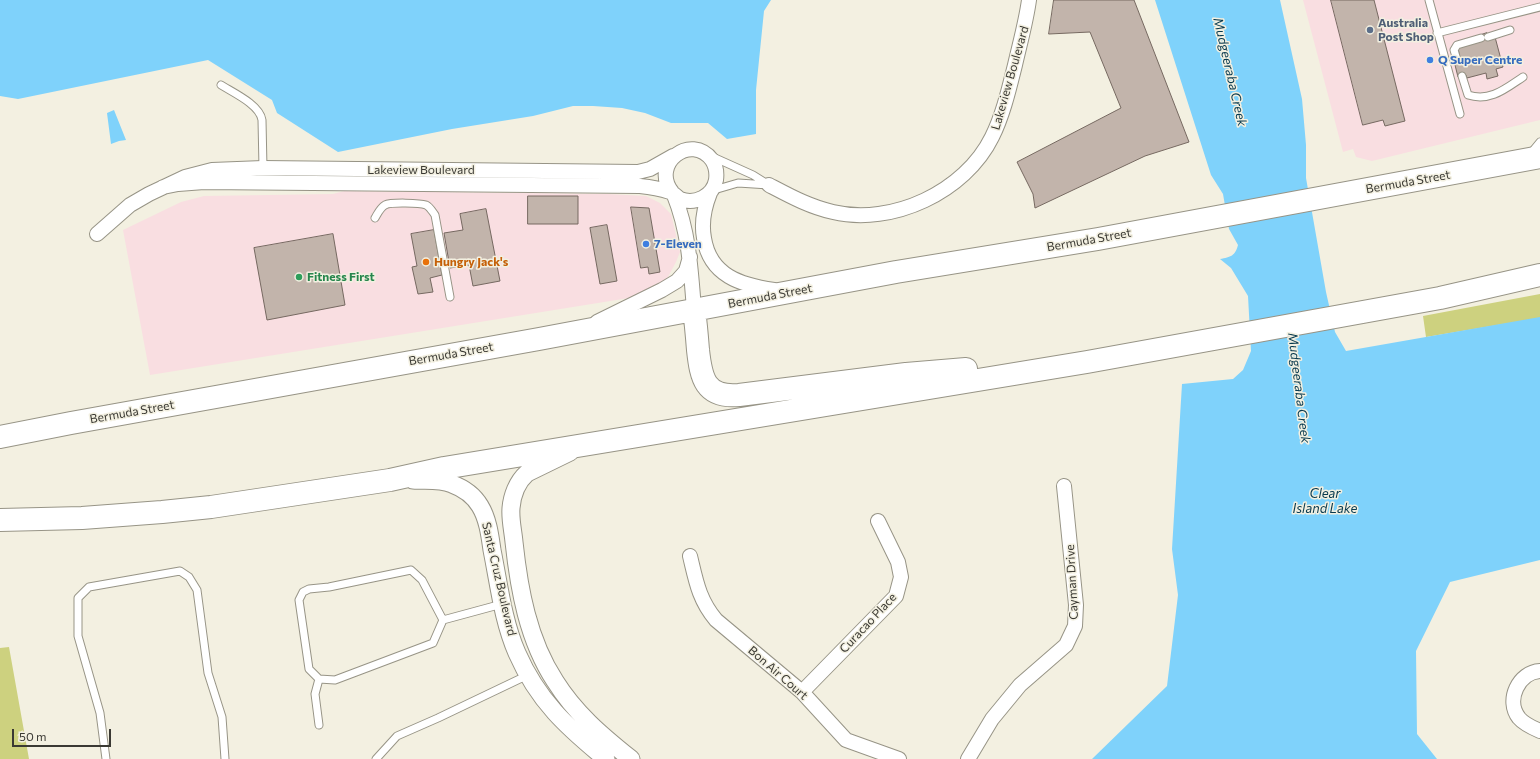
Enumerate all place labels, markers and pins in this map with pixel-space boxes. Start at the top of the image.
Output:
place label: Australia Post Shop [1378,16,1434,44]
marker: Australia Post Shop [1365,25,1375,35]
place label: Q Super Centre [1438,53,1522,67]
marker: Q Super Centre [1425,55,1435,65]
place label: 7-Eleven [654,237,702,251]
marker: 7-Eleven [641,239,651,249]
place label: Hungry Jack's [434,255,508,269]
marker: Hungry Jack's [421,257,431,267]
place label: Fitness First [307,270,375,284]
marker: Fitness First [294,272,304,282]

